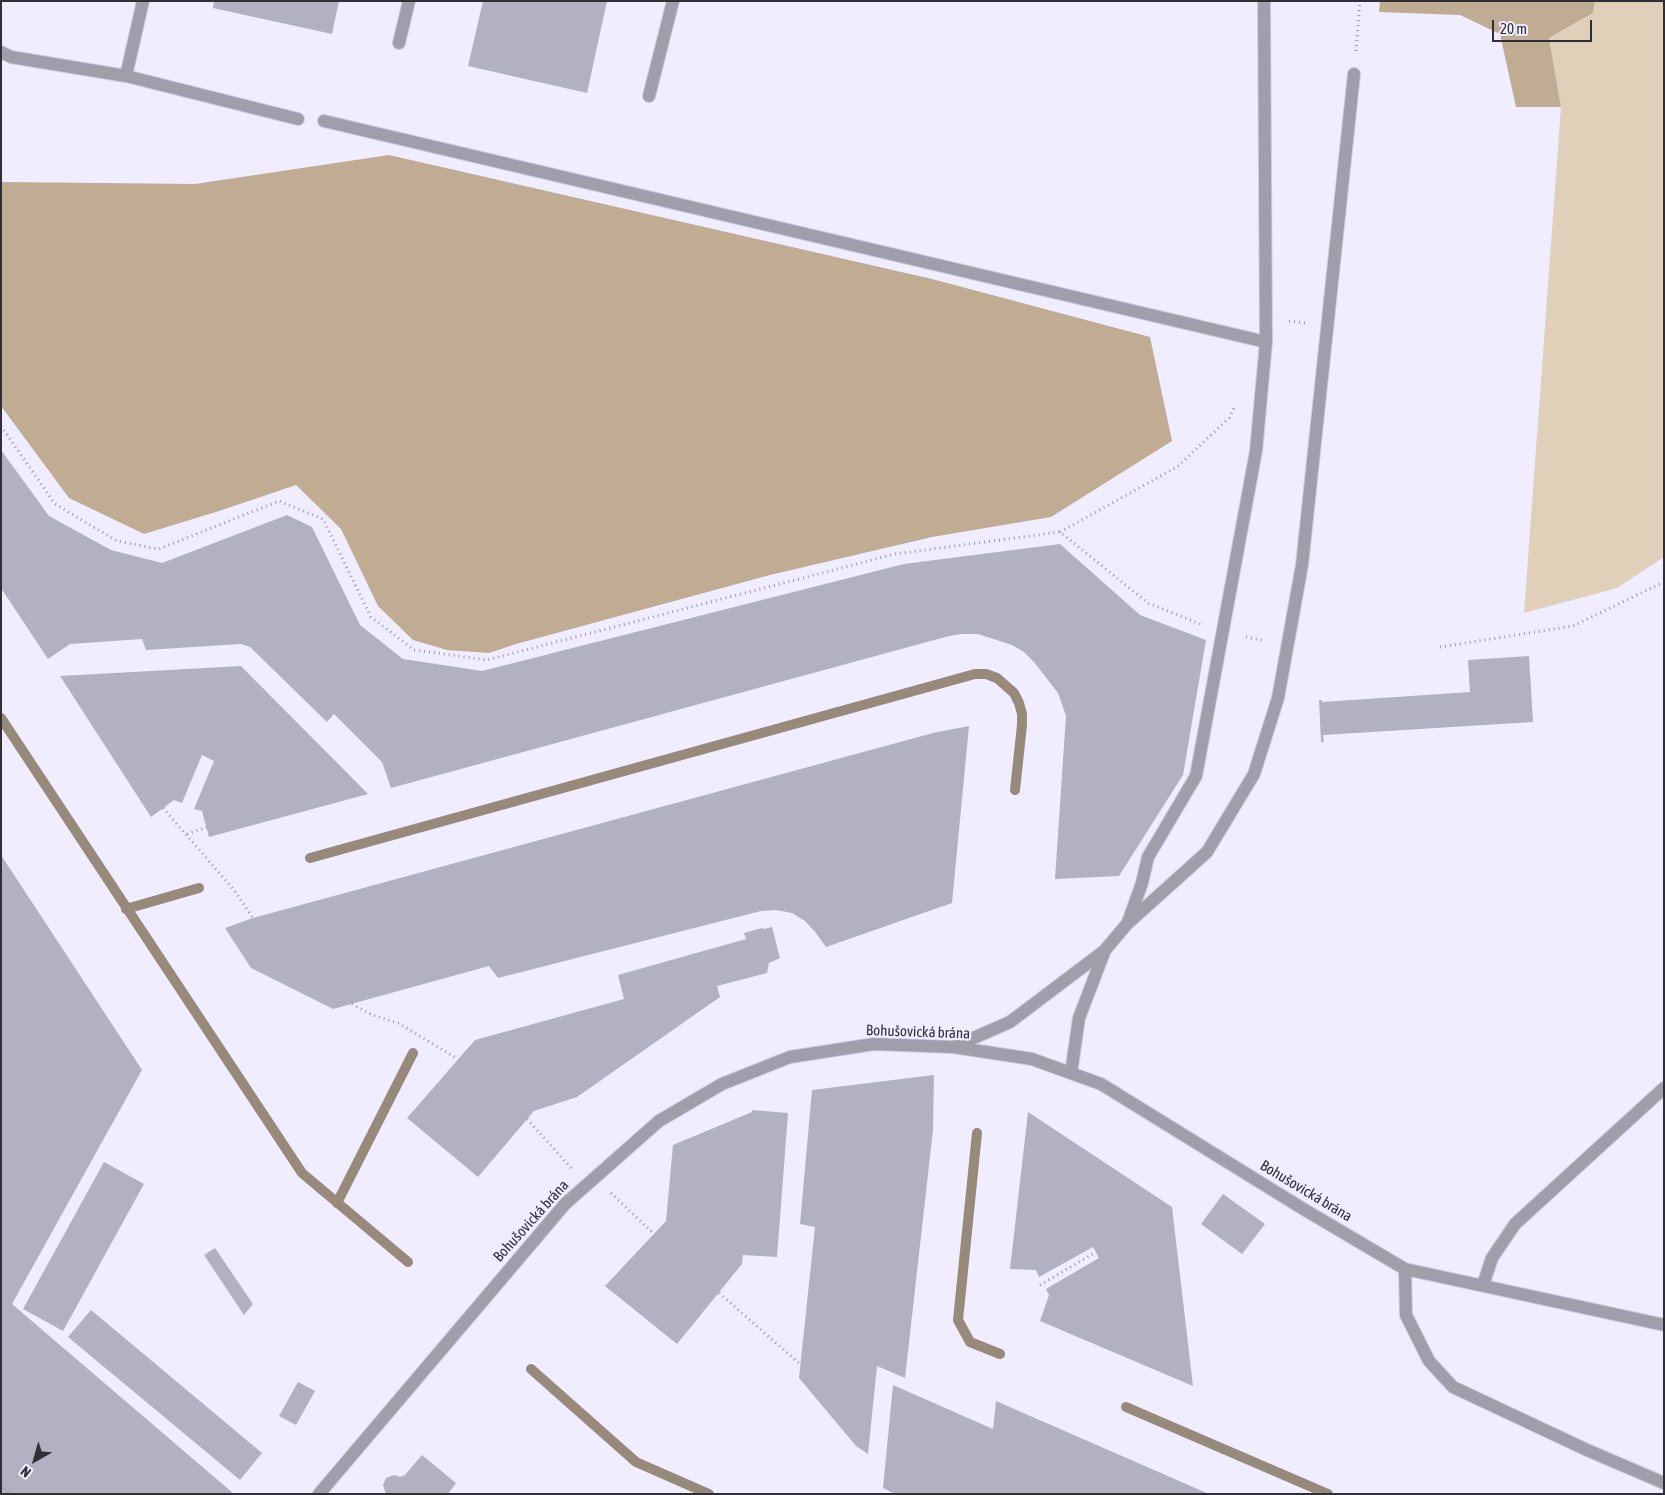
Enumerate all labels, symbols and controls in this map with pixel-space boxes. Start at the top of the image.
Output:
scale bar [1495,10,1595,42]
text: 20 m [1500,20,1527,37]
street label: Bohušovická brána [866,1021,970,1043]
street label: Bohušovická brána [1257,1156,1355,1226]
street label: Bohušovická brána [489,1176,573,1266]
north arrow [10,1435,60,1485]
text: N [18,1463,34,1481]

